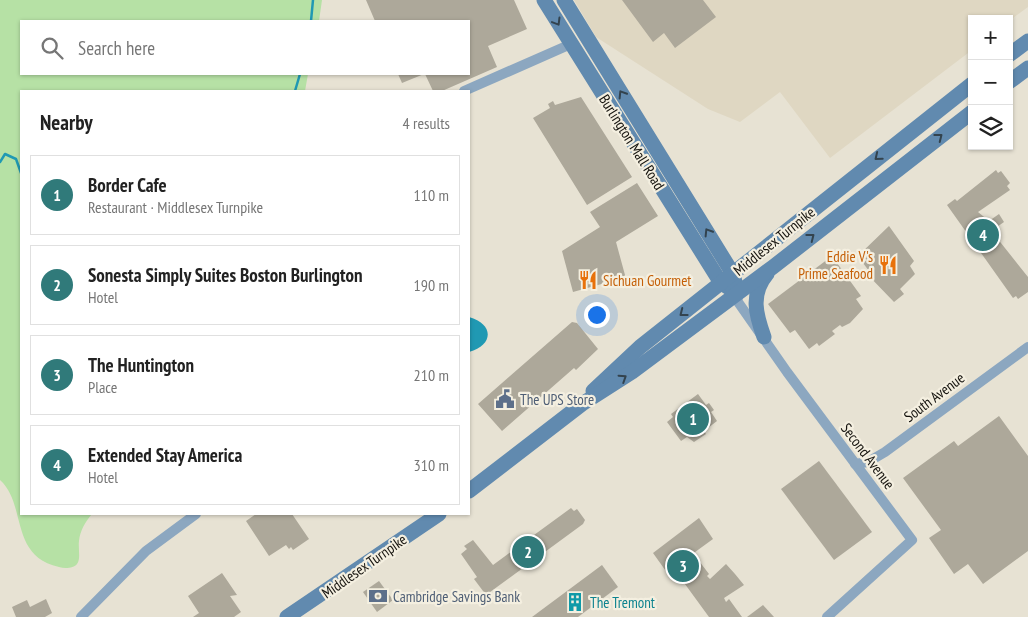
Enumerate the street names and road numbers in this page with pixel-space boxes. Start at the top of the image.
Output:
street label: Burlington Mall Road [595,91,669,193]
street label: Middlesex Turnpike [729,202,819,280]
street label: South Avenue [900,368,968,426]
street label: Second Avenue [837,419,899,493]
street label: Middlesex Turnpike [318,530,410,602]

